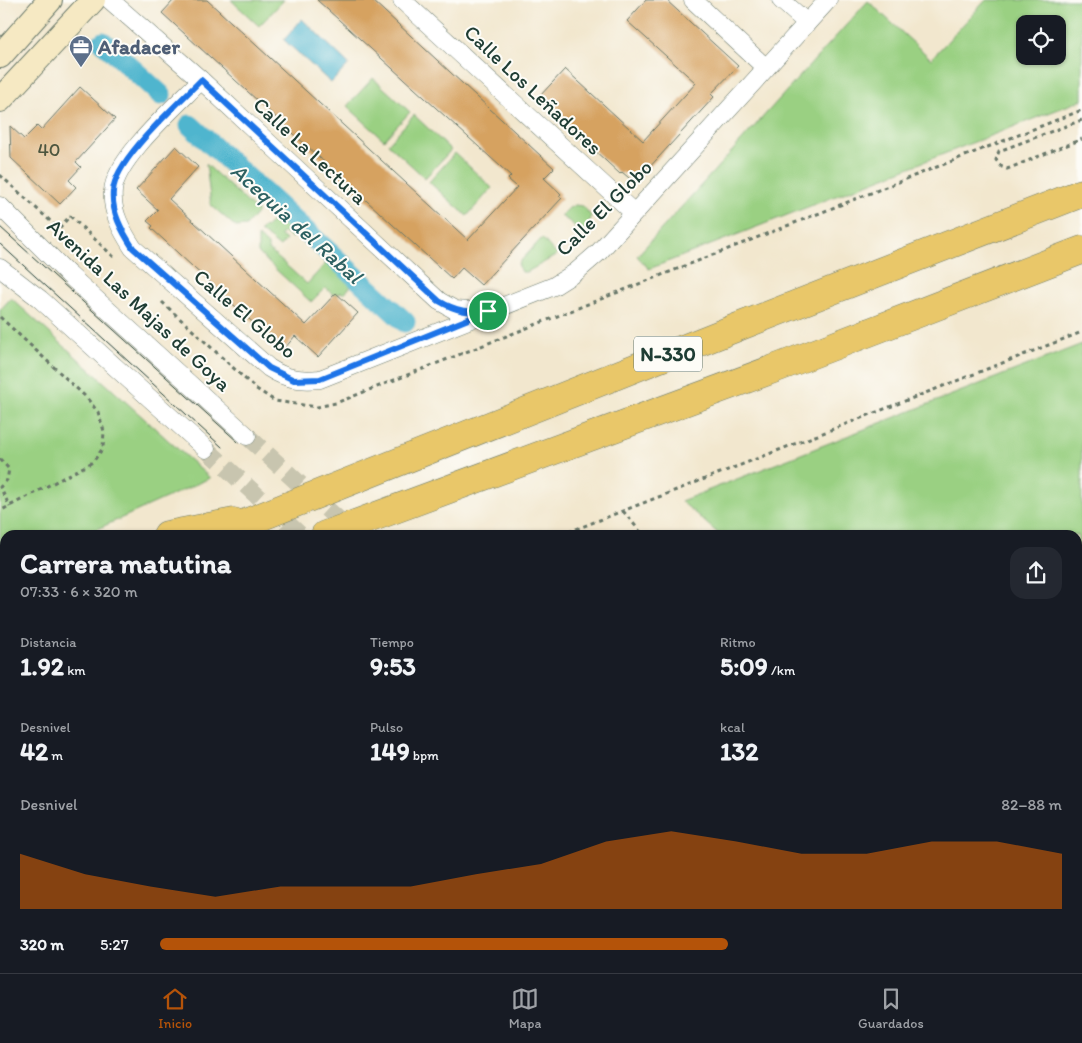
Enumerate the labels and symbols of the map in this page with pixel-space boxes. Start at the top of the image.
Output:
street label: Calle Los Leñadores [459,19,607,160]
office icon: Afadacer [68,34,94,68]
place label: Afadacer [97,34,180,59]
street label: Calle La Lectura [248,92,372,210]
house number: 40 [37,138,61,161]
street label: Calle El Globo [550,154,657,261]
water label: Acequia del Rabal [225,157,369,291]
street label: Avenida Las Majas de Goya [42,213,236,396]
street label: Calle El Globo [189,264,302,364]
pin [467,290,509,332]
road number: N-330 [634,336,702,372]

